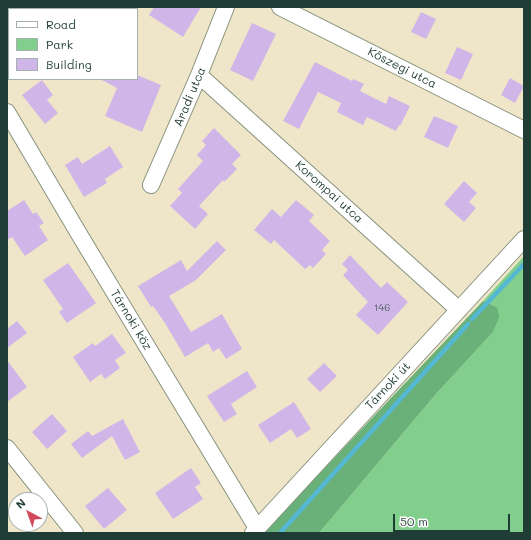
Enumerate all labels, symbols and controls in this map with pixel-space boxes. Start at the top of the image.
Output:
legend [8,8,138,80]
text: Road [46,16,76,32]
text: Park [46,36,73,52]
street label: Kőszegi utca [365,45,439,91]
text: Building [46,56,92,72]
street label: Aradi utca [171,65,209,129]
street label: Korompai utca [292,158,366,226]
street label: Tárnoki köz [107,287,155,353]
house number: 146 [374,302,390,314]
street label: Tárnoki út [362,359,414,413]
north arrow [8,492,48,532]
text: N [12,495,29,512]
scale bar [395,506,512,532]
text: 50 m [400,513,428,529]

